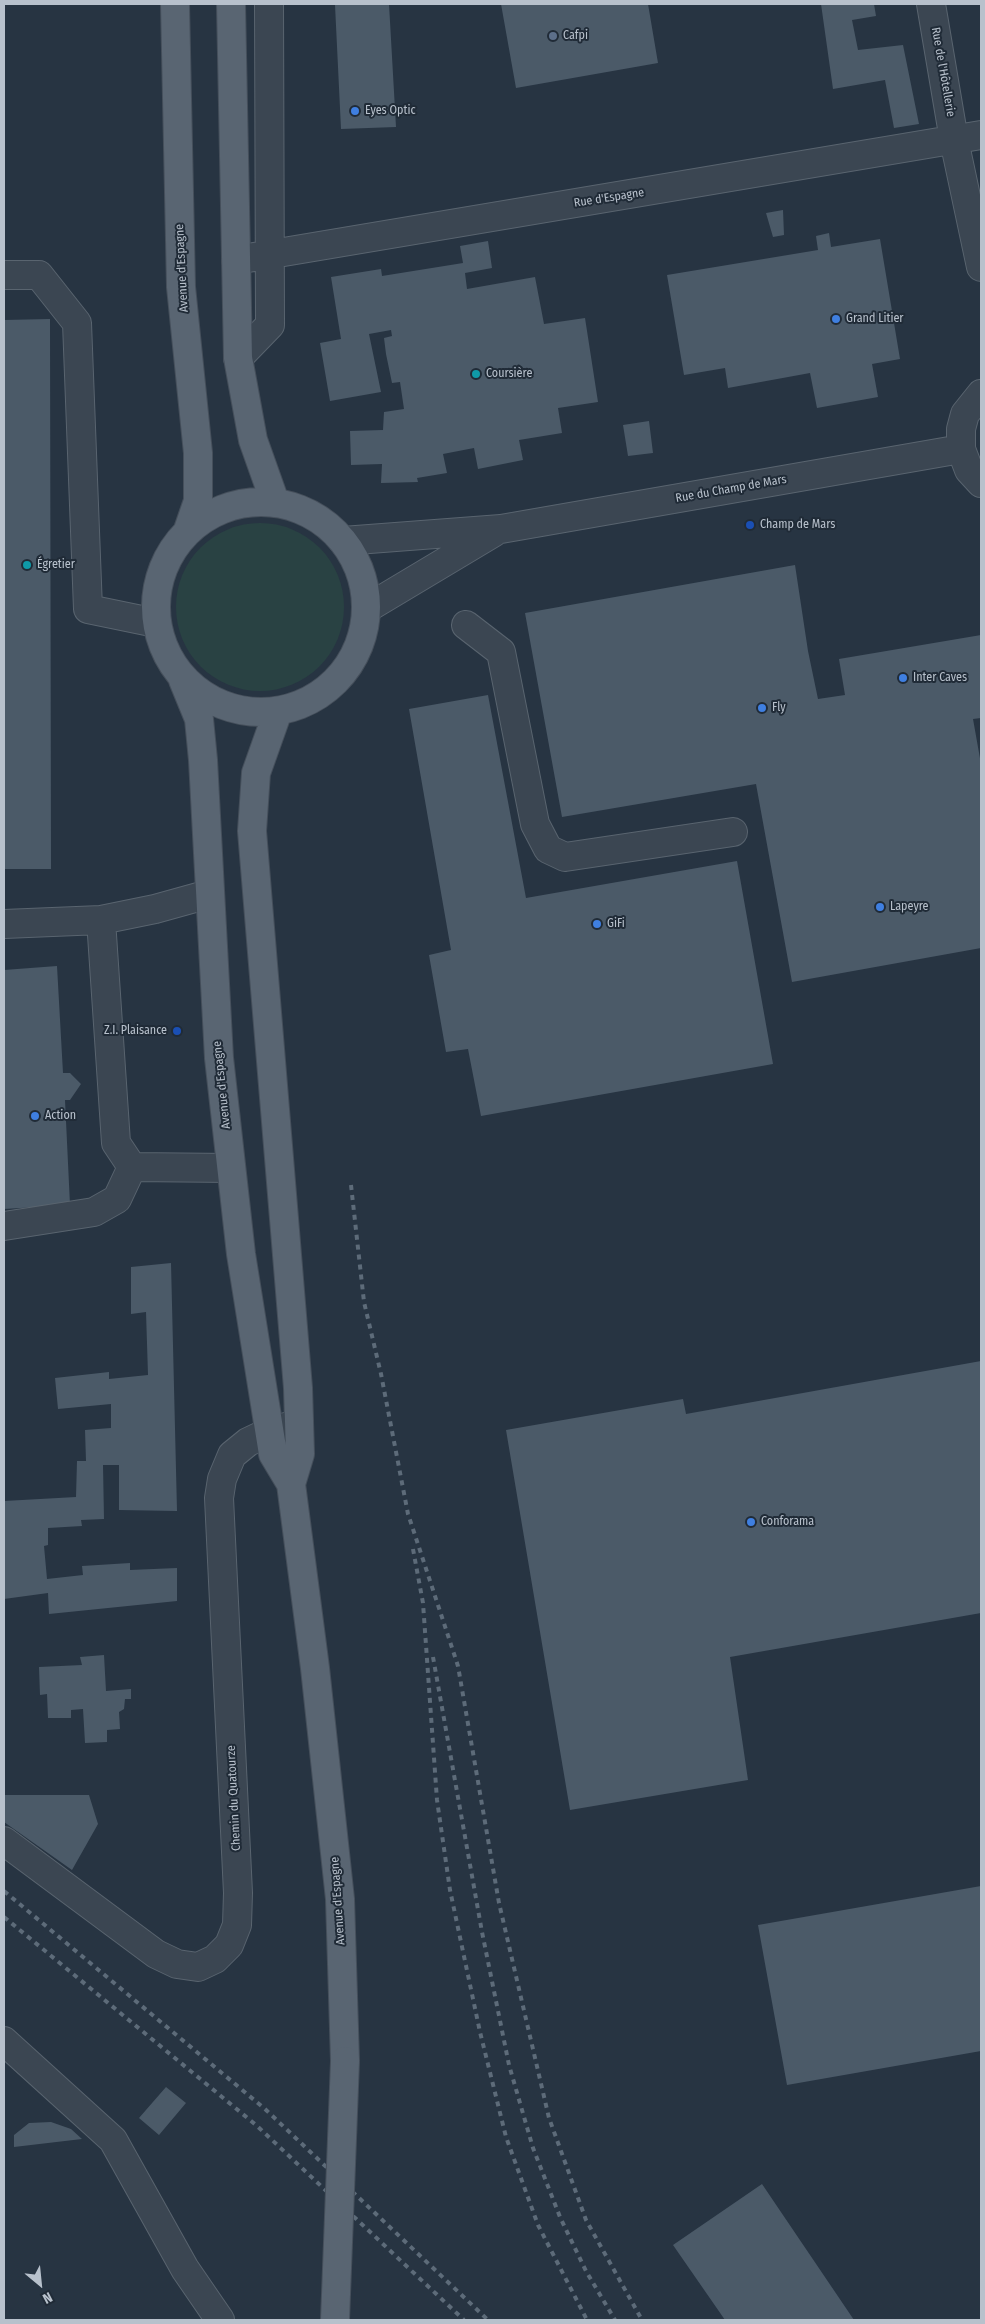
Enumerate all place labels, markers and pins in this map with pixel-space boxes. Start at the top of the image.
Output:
place label: Cafpi [563,29,588,43]
marker: Cafpi [547,30,559,42]
place label: Eyes Optic [365,104,416,118]
marker: Eyes Optic [349,105,361,117]
place label: Grand Litier [846,312,904,326]
marker: Grand Litier [830,313,842,325]
place label: Coursière [486,367,532,381]
marker: Coursière [470,368,482,380]
place label: Champ de Mars [760,518,835,532]
marker: Champ de Mars [744,519,756,531]
place label: Égretier [37,558,75,572]
marker: Égretier [21,559,33,571]
place label: Inter Caves [913,671,967,685]
marker: Inter Caves [897,672,909,684]
place label: Fly [772,701,786,715]
marker: Fly [756,702,768,714]
place label: Lapeyre [890,900,929,914]
marker: Lapeyre [874,901,886,913]
place label: GiFi [607,917,625,931]
marker: GiFi [591,918,603,930]
place label: Z.I. Plaisance [104,1024,167,1038]
marker: Z.I. Plaisance [171,1025,183,1037]
place label: Action [45,1109,76,1123]
marker: Action [29,1110,41,1122]
place label: Conforama [761,1515,814,1529]
marker: Conforama [745,1516,757,1528]

